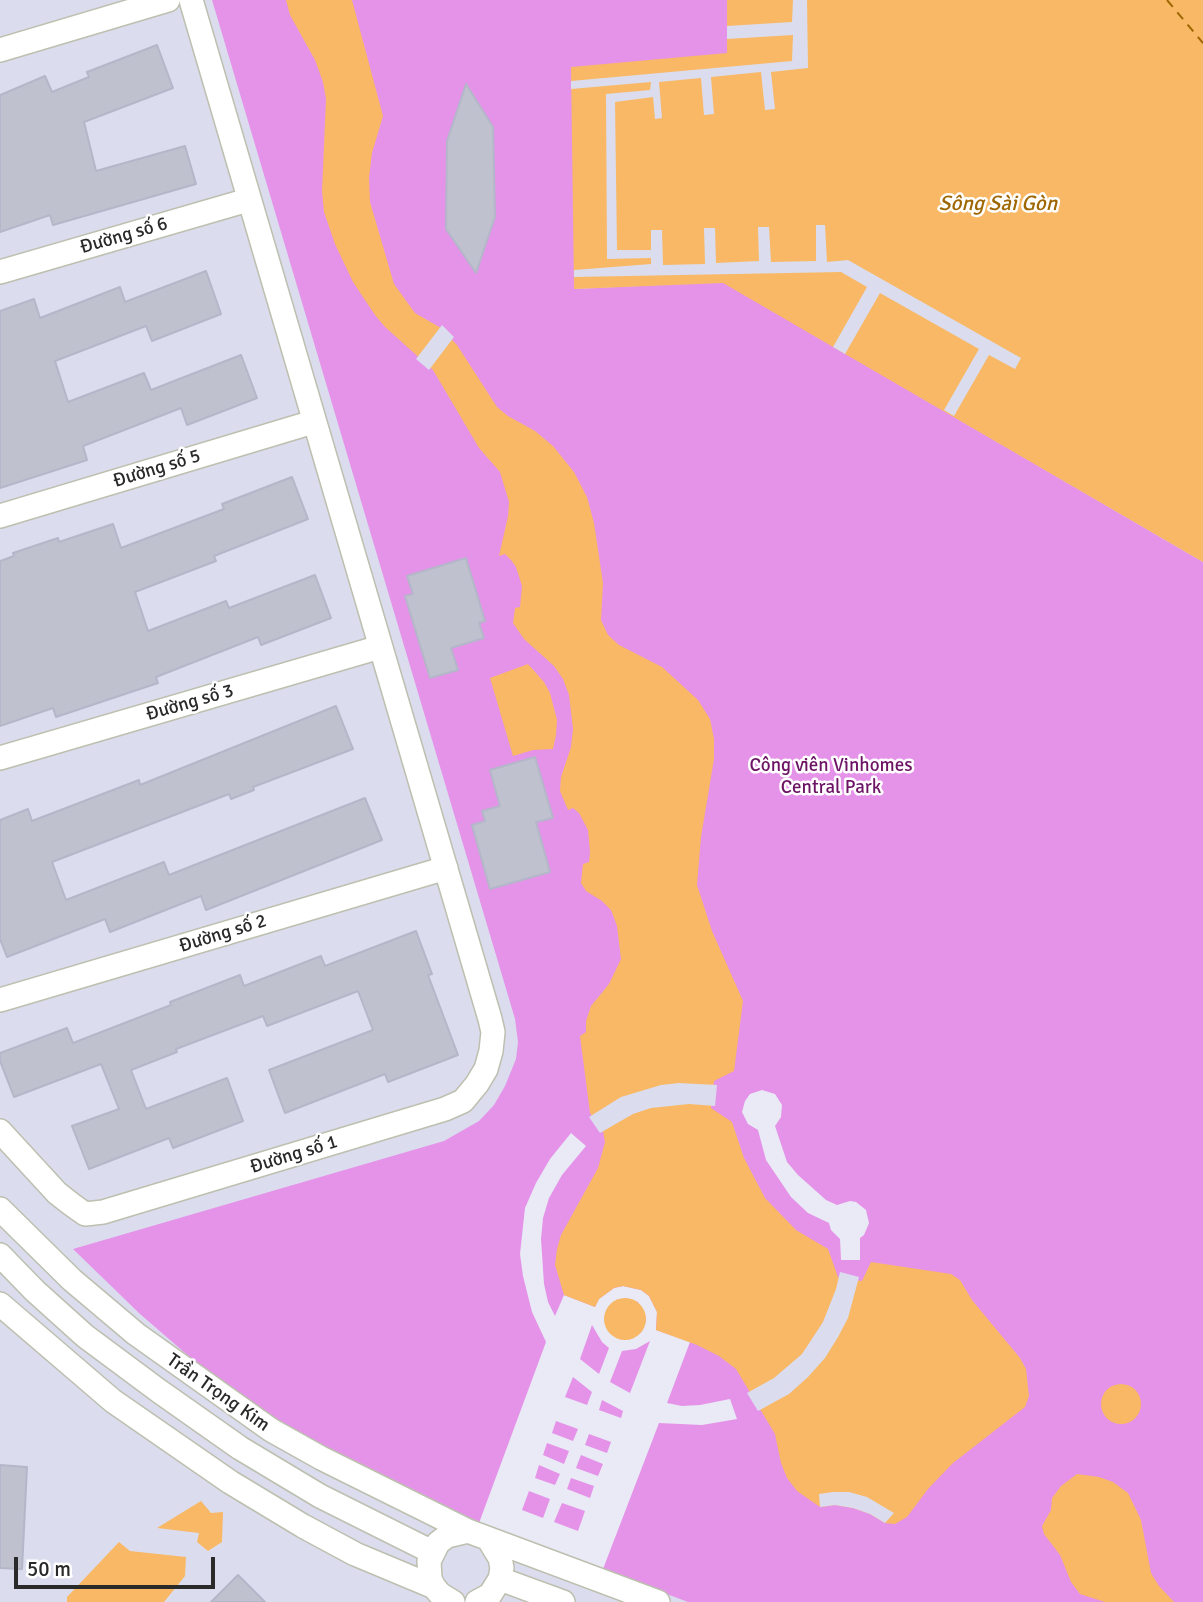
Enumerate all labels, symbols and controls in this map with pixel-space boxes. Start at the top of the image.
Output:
water label: Sông Sài Gòn [939,191,1057,217]
street label: Đường số 6 [78,213,170,259]
street label: Đường số 5 [111,445,203,493]
street label: Đường số 3 [144,680,236,726]
park label: Công viên Vinhomes Central Park [749,755,913,799]
street label: Đường số 2 [177,910,269,958]
street label: Đường số 1 [248,1131,340,1179]
street label: Trần Trọng Kim [162,1349,274,1437]
scale bar [18,1542,219,1586]
text: 50 m [27,1556,71,1582]

